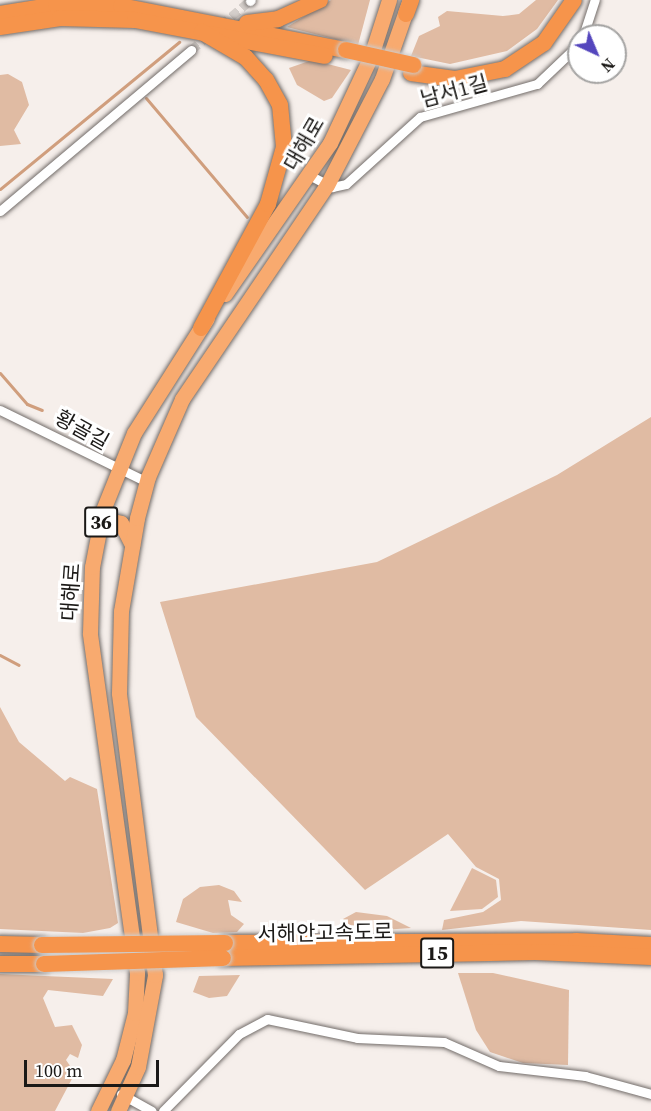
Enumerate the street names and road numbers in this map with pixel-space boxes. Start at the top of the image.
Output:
street label: 남서1길 [418,70,490,112]
street label: 대해로 [279,113,329,175]
street label: 황골길 [51,405,113,455]
road number: 36 [83,505,119,539]
street label: 대해로 [56,562,86,622]
street label: 서해안고속도로 [257,919,393,947]
road number: 15 [419,936,455,970]

